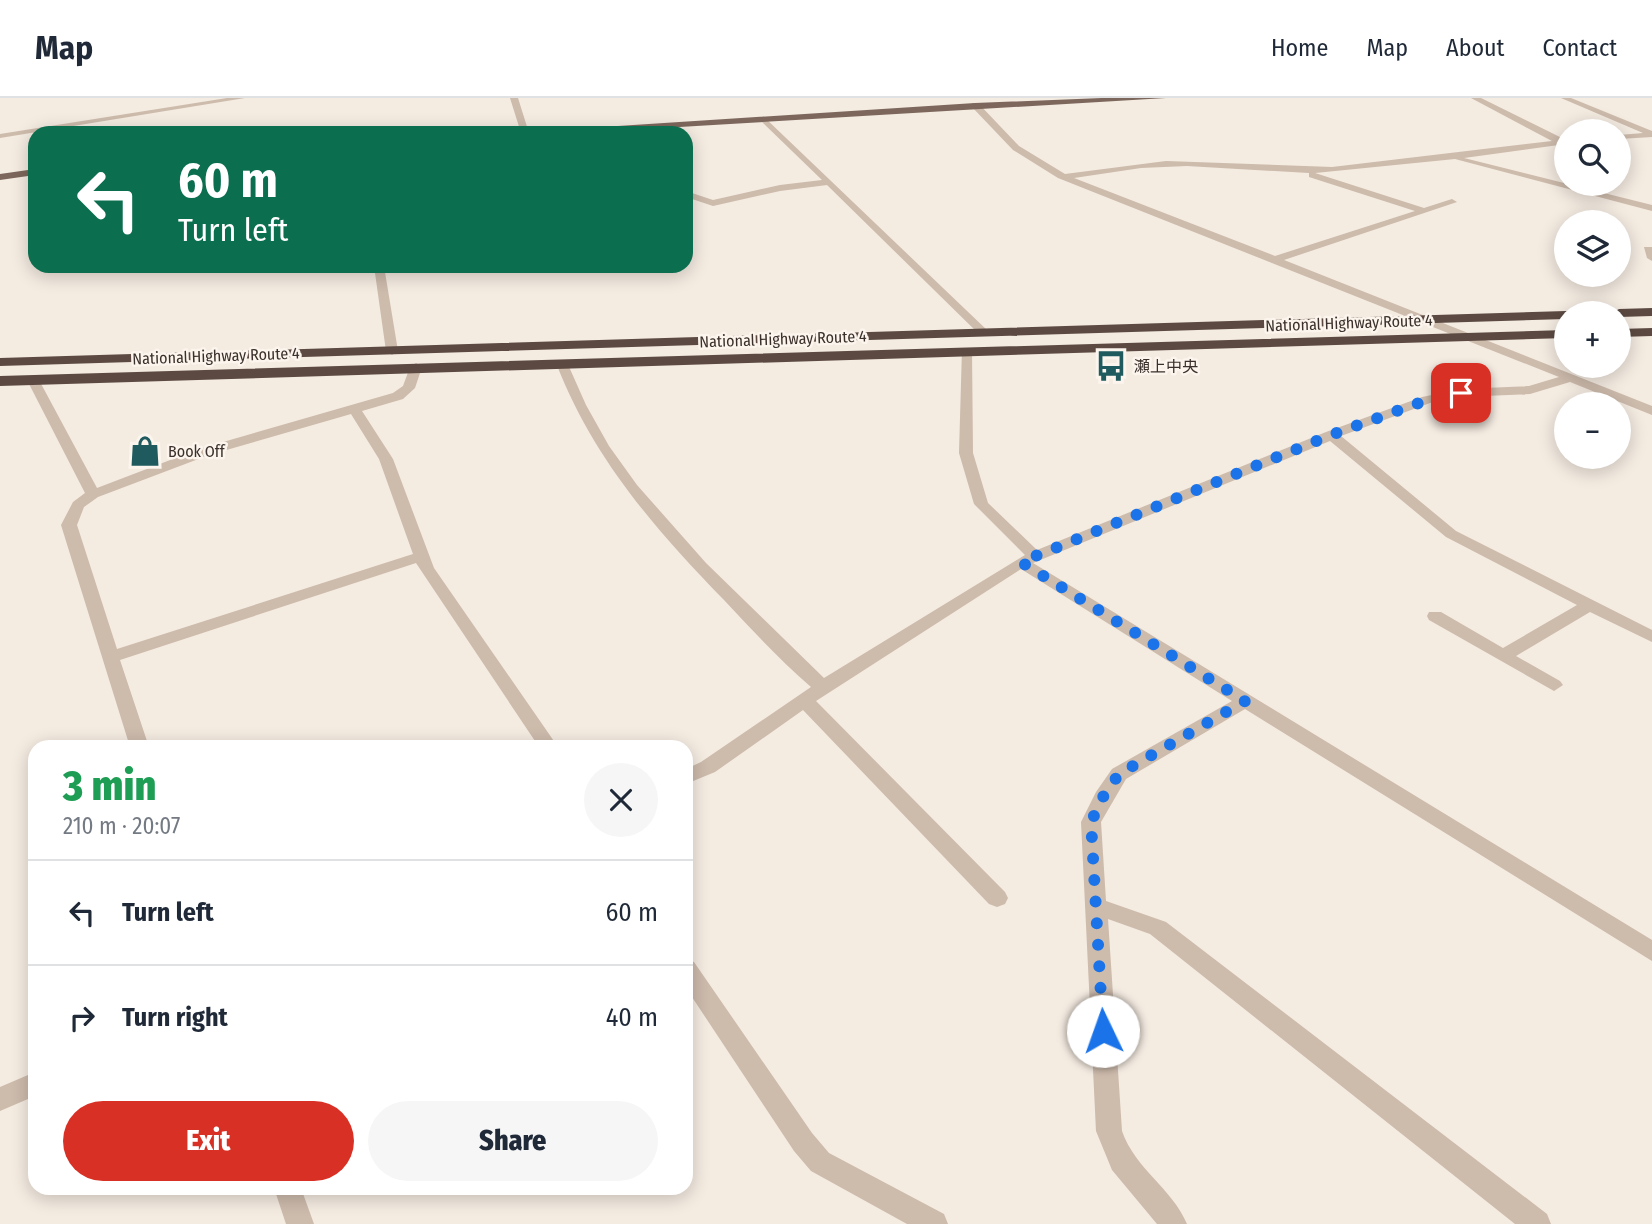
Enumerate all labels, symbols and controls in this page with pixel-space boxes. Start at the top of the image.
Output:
text: Map [35,28,93,68]
text: Home [1271,34,1328,62]
text: Map [1366,34,1408,62]
text: About [1446,34,1504,62]
text: Contact [1542,34,1617,62]
map controls [1554,119,1631,469]
button: search [1554,119,1631,196]
text: 60 m [178,151,278,210]
icon: left [63,154,154,245]
button: layers [1554,210,1631,287]
text: Turn left [178,211,288,249]
button: + [1554,301,1631,378]
street label: National Highway Route 4 [1265,311,1433,335]
street label: National Highway Route 4 [699,327,867,351]
street label: National Highway Route 4 [132,344,300,368]
bus stop icon: 瀬上中央 [1094,349,1128,383]
place label: 瀬上中央 [1134,357,1198,376]
pin [1431,363,1491,423]
icon: arrive [1442,374,1480,412]
button: − [1554,392,1631,469]
shop icon: Book Off [128,434,162,468]
place label: Book Off [168,442,226,461]
text: 3 min [63,761,156,811]
button: close [584,763,658,837]
text: 210 m · 20:07 [63,812,180,840]
icon: left [63,894,101,932]
text: Turn left [122,897,214,928]
text: 60 m [605,897,658,928]
position arrow [1066,994,1140,1068]
icon: right [63,999,101,1037]
text: Turn right [122,1002,228,1033]
text: 40 m [606,1002,658,1033]
button: Exit [63,1101,354,1181]
button: Share [368,1101,658,1181]

